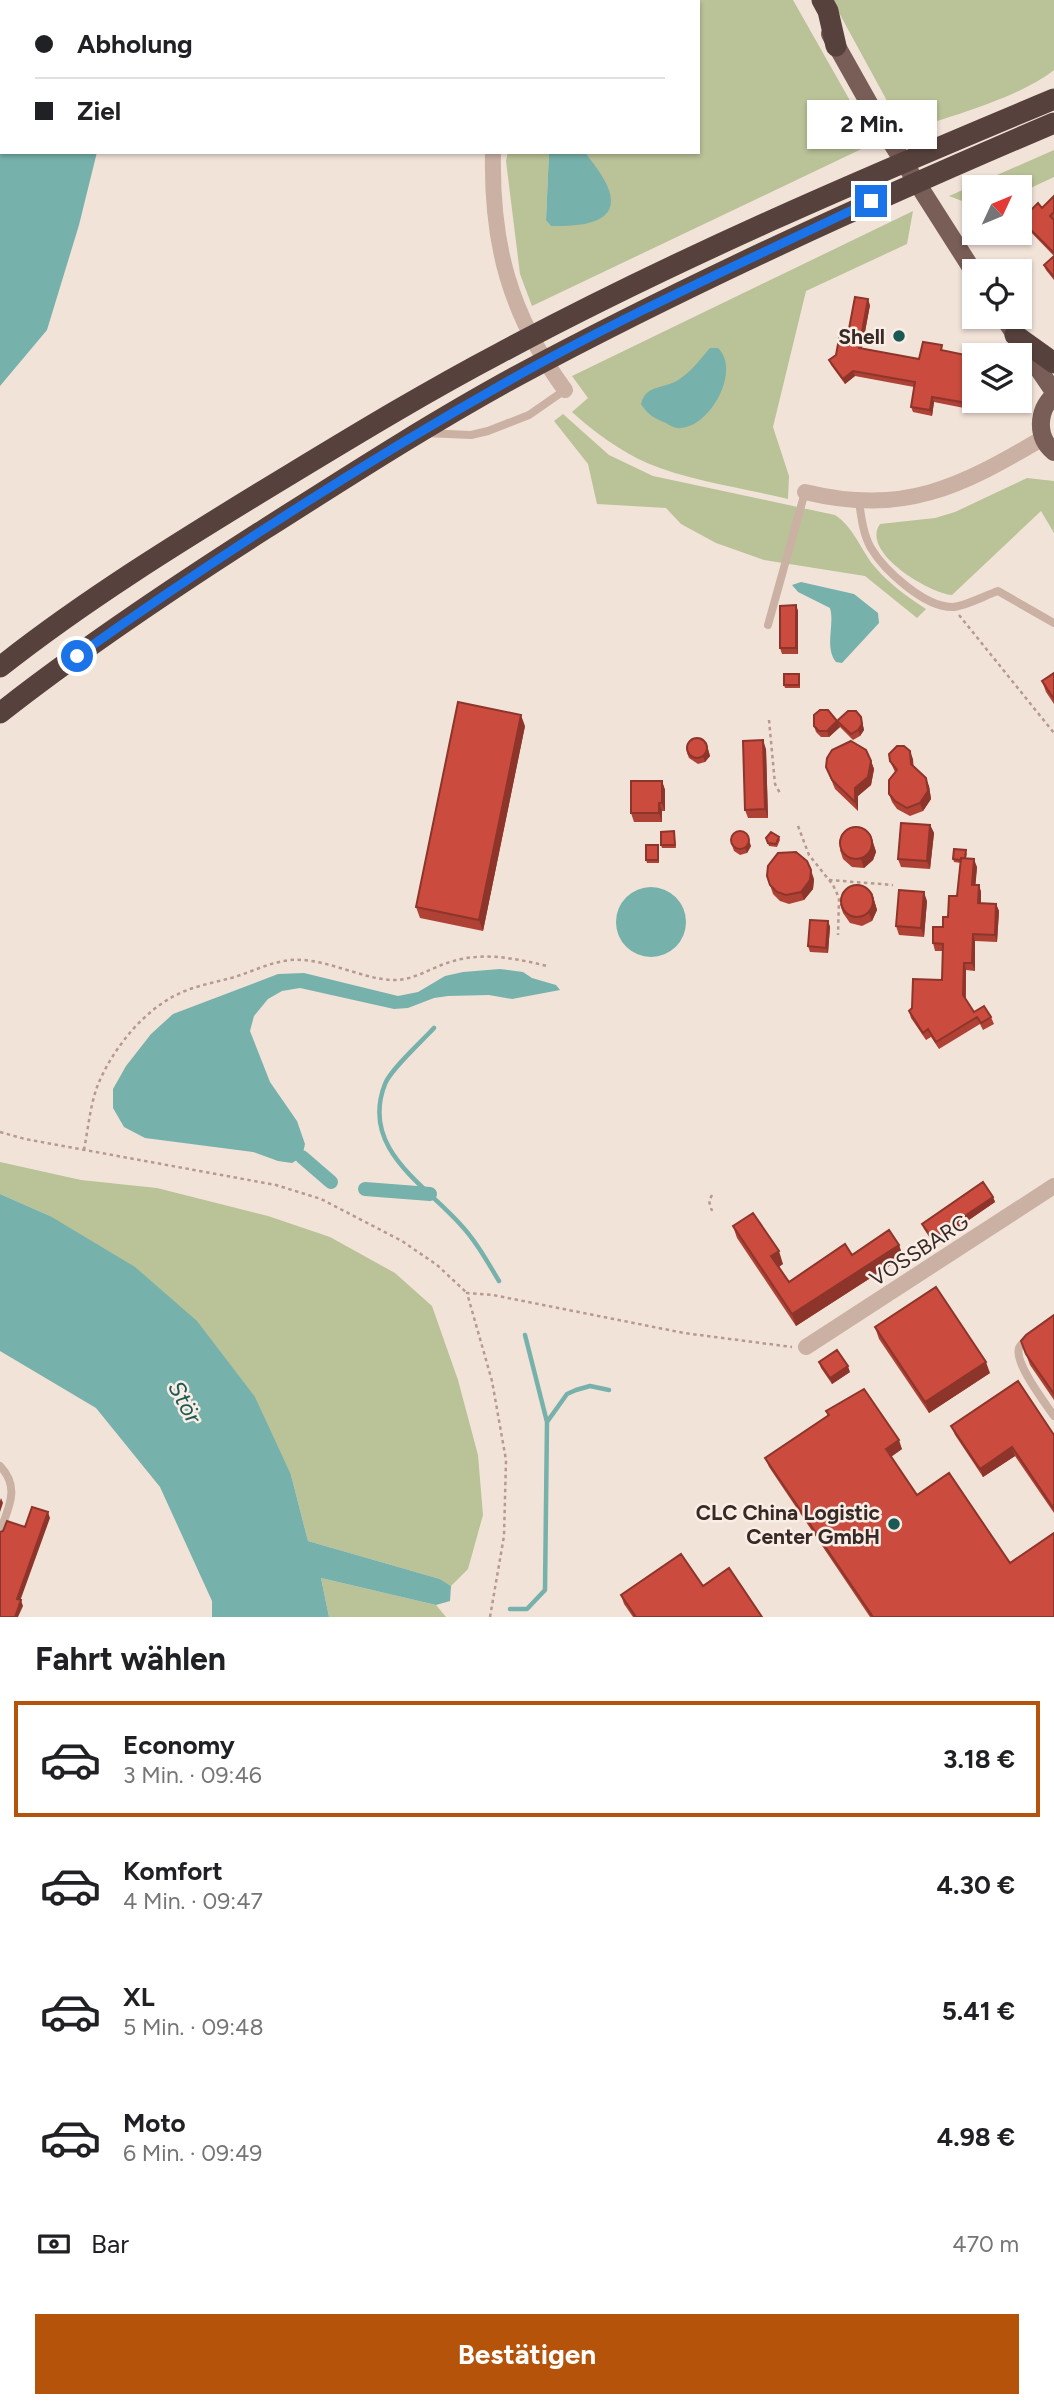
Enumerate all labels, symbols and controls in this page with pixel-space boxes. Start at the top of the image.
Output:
text: Abholung [77,28,193,60]
text: Ziel [77,95,121,127]
callout: 2 Min. [806,100,936,148]
text: 2 Min. [840,110,904,138]
north arrow [962,175,1032,245]
map controls [962,175,1032,413]
route end [855,185,887,217]
button: locate [962,259,1032,329]
place label: Shell [838,324,885,349]
marker: Shell [891,328,907,344]
button: layers [962,343,1032,413]
route start [61,640,93,672]
street label: VOSSBARG [865,1209,973,1291]
water label: Stör [162,1376,208,1429]
place label: CLC China Logistic Center GmbH [696,1500,881,1549]
marker: CLC China Logistic Center GmbH [886,1516,902,1532]
text: Fahrt wählen [35,1640,226,1678]
icon: car [39,1728,102,1791]
text: Economy [123,1729,235,1761]
text: 3.18 € [943,1743,1015,1775]
text: 3 Min. · 09:46 [123,1761,262,1789]
icon: car [39,1854,102,1917]
text: Komfort [123,1855,223,1887]
text: 4.30 € [937,1869,1015,1901]
text: 4 Min. · 09:47 [123,1887,263,1915]
icon: car [39,1980,102,2043]
text: XL [123,1981,155,2013]
text: 5.41 € [942,1995,1015,2027]
text: 5 Min. · 09:48 [123,2013,264,2041]
icon: car [39,2106,102,2169]
text: Moto [123,2107,186,2139]
text: 4.98 € [937,2121,1015,2153]
text: 6 Min. · 09:49 [123,2139,262,2167]
icon: cash [35,2225,73,2263]
text: Bar [91,2228,129,2260]
text: 470 m [952,2230,1019,2258]
button: Bestätigen [35,2314,1019,2394]

